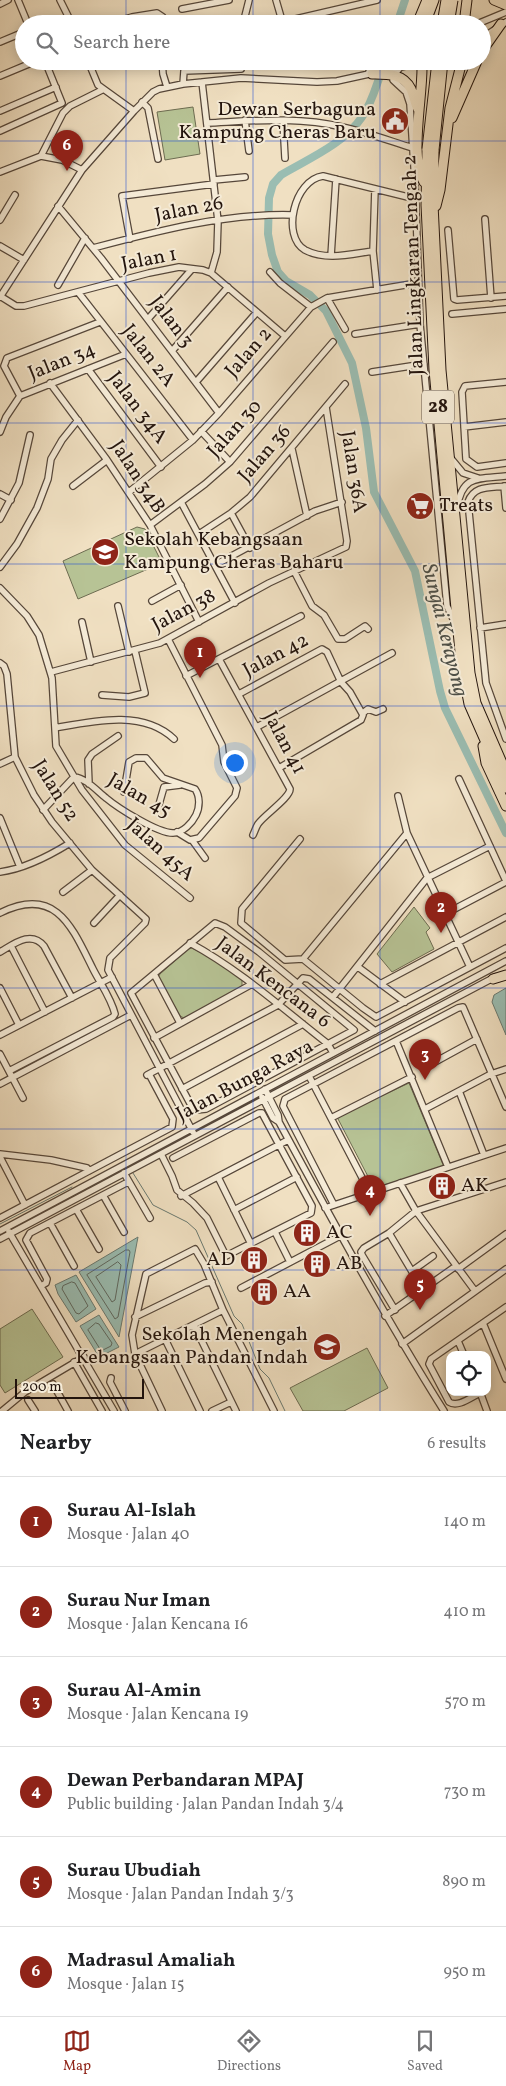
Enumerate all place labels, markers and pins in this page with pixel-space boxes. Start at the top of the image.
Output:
place label: Dewan Serbaguna Kampung Cheras Baru [178,96,376,147]
public building icon: Dewan Serbaguna Kampung Cheras Baru [380,106,410,136]
pin: 6 [51,130,83,171]
supermarket icon: Treats [405,491,435,521]
place label: Treats [439,492,493,520]
place label: Sekolah Kebangsaan Kampung Cheras Baharu [124,526,343,577]
school or university icon: Sekolah Kebangsaan Kampung Cheras Baharu [90,537,120,567]
pin: 1 [184,637,216,678]
pin: 2 [425,892,457,933]
pin: 3 [409,1039,441,1080]
building icon: AK [427,1171,457,1201]
place label: AK [461,1172,489,1200]
pin: 4 [354,1175,386,1216]
building icon: AC [292,1218,322,1248]
place label: AC [326,1219,353,1247]
building icon: AD [239,1245,269,1275]
place label: AD [206,1246,235,1274]
building icon: AB [302,1249,332,1279]
place label: AB [336,1250,363,1278]
pin: 5 [404,1269,436,1310]
building icon: AA [249,1277,279,1307]
place label: AA [283,1278,311,1306]
place label: Sekolah Menengah Kebangsaan Pandan Indah [75,1321,308,1372]
school or university icon: Sekolah Menengah Kebangsaan Pandan Indah [312,1332,342,1362]

